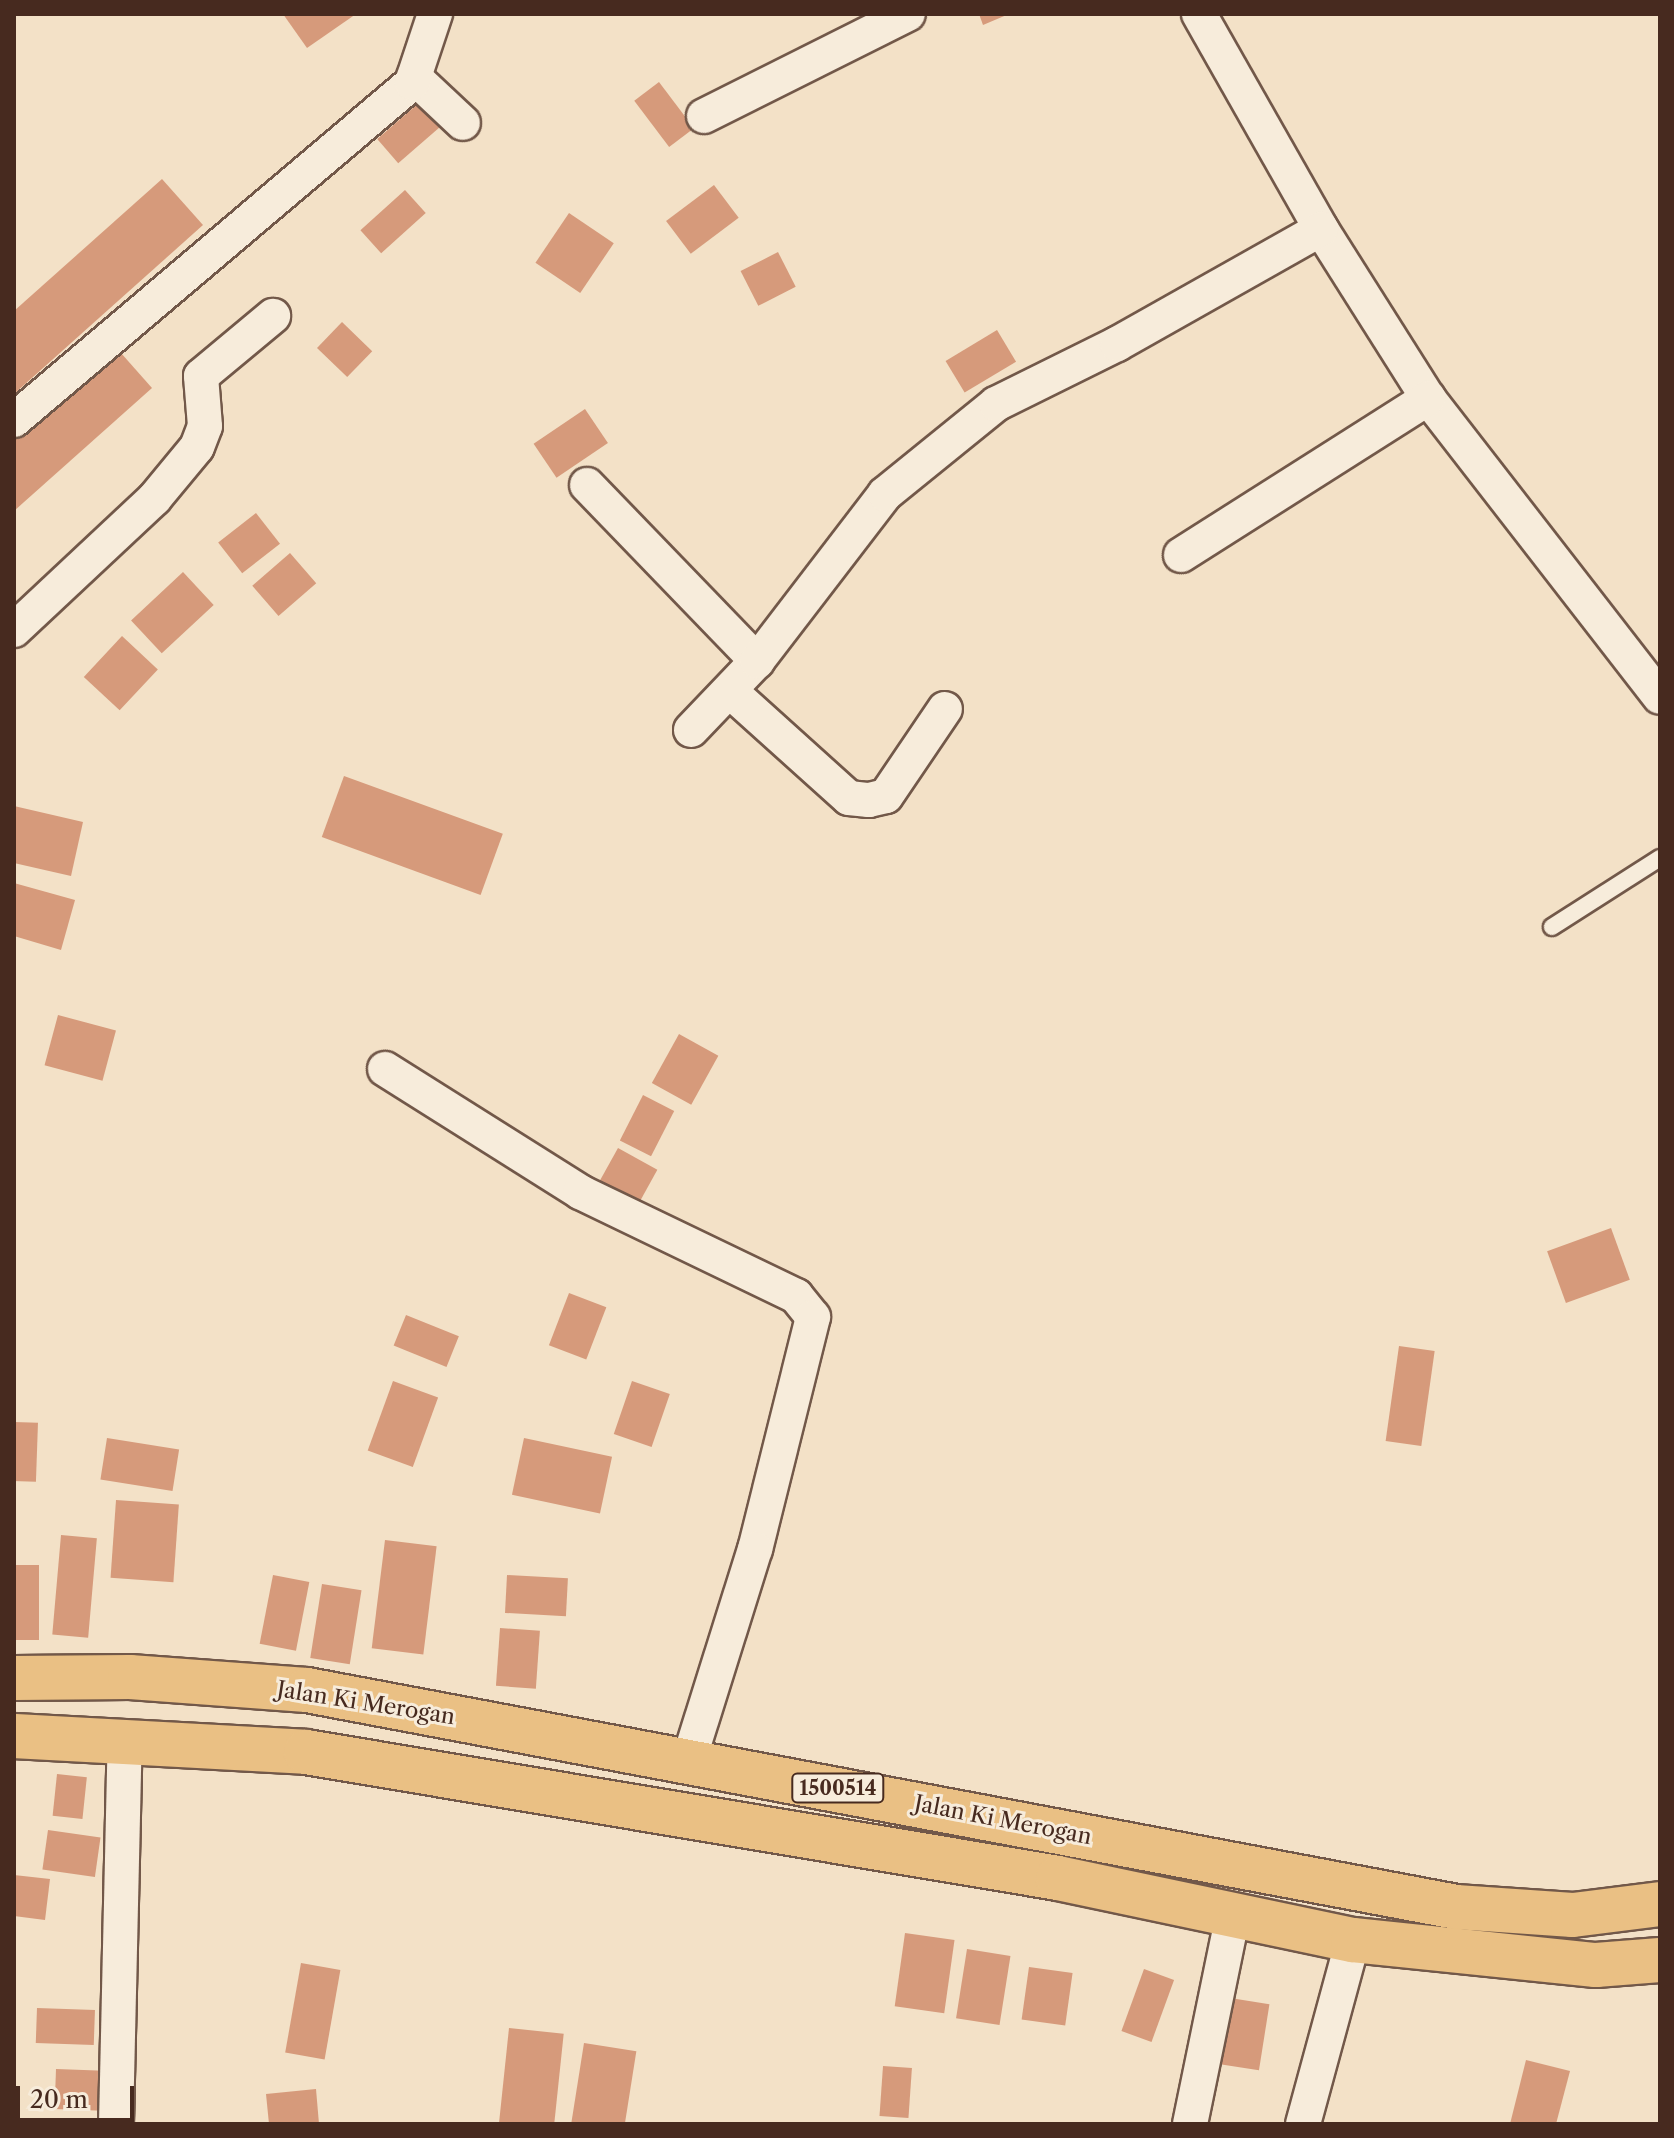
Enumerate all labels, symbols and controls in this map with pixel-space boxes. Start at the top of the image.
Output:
street label: Jalan Ki Merogan [275,1676,457,1730]
road number: 1500514 [790,1772,886,1804]
street label: Jalan Ki Merogan [912,1790,1094,1850]
scale bar [20,2070,138,2120]
text: 20 m [30,2085,88,2114]

